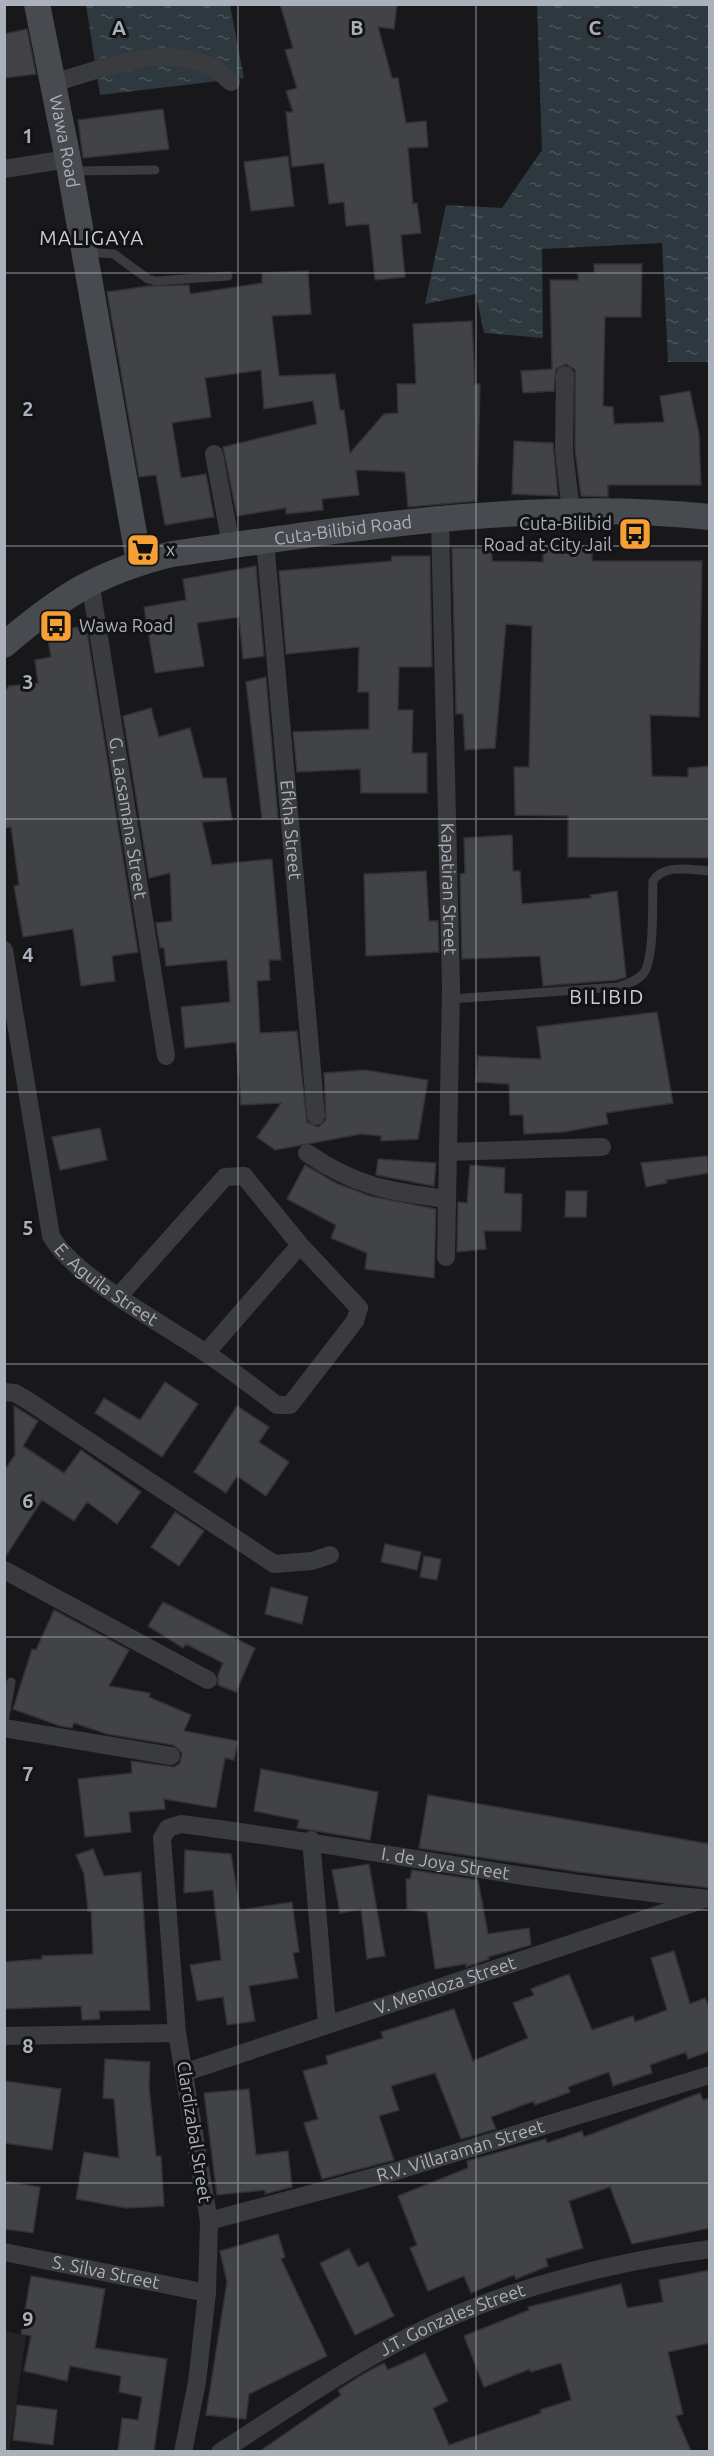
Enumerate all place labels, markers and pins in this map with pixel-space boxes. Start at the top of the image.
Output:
place label: Cuta-Bilibid Road at City Jail [483,513,612,554]
bus stop icon: Cuta-Bilibid Road at City Jail [617,516,653,552]
supermarket icon: x [125,532,161,568]
place label: x [166,539,175,559]
bus stop icon: Wawa Road [38,608,74,644]
place label: Wawa Road [79,615,173,635]

